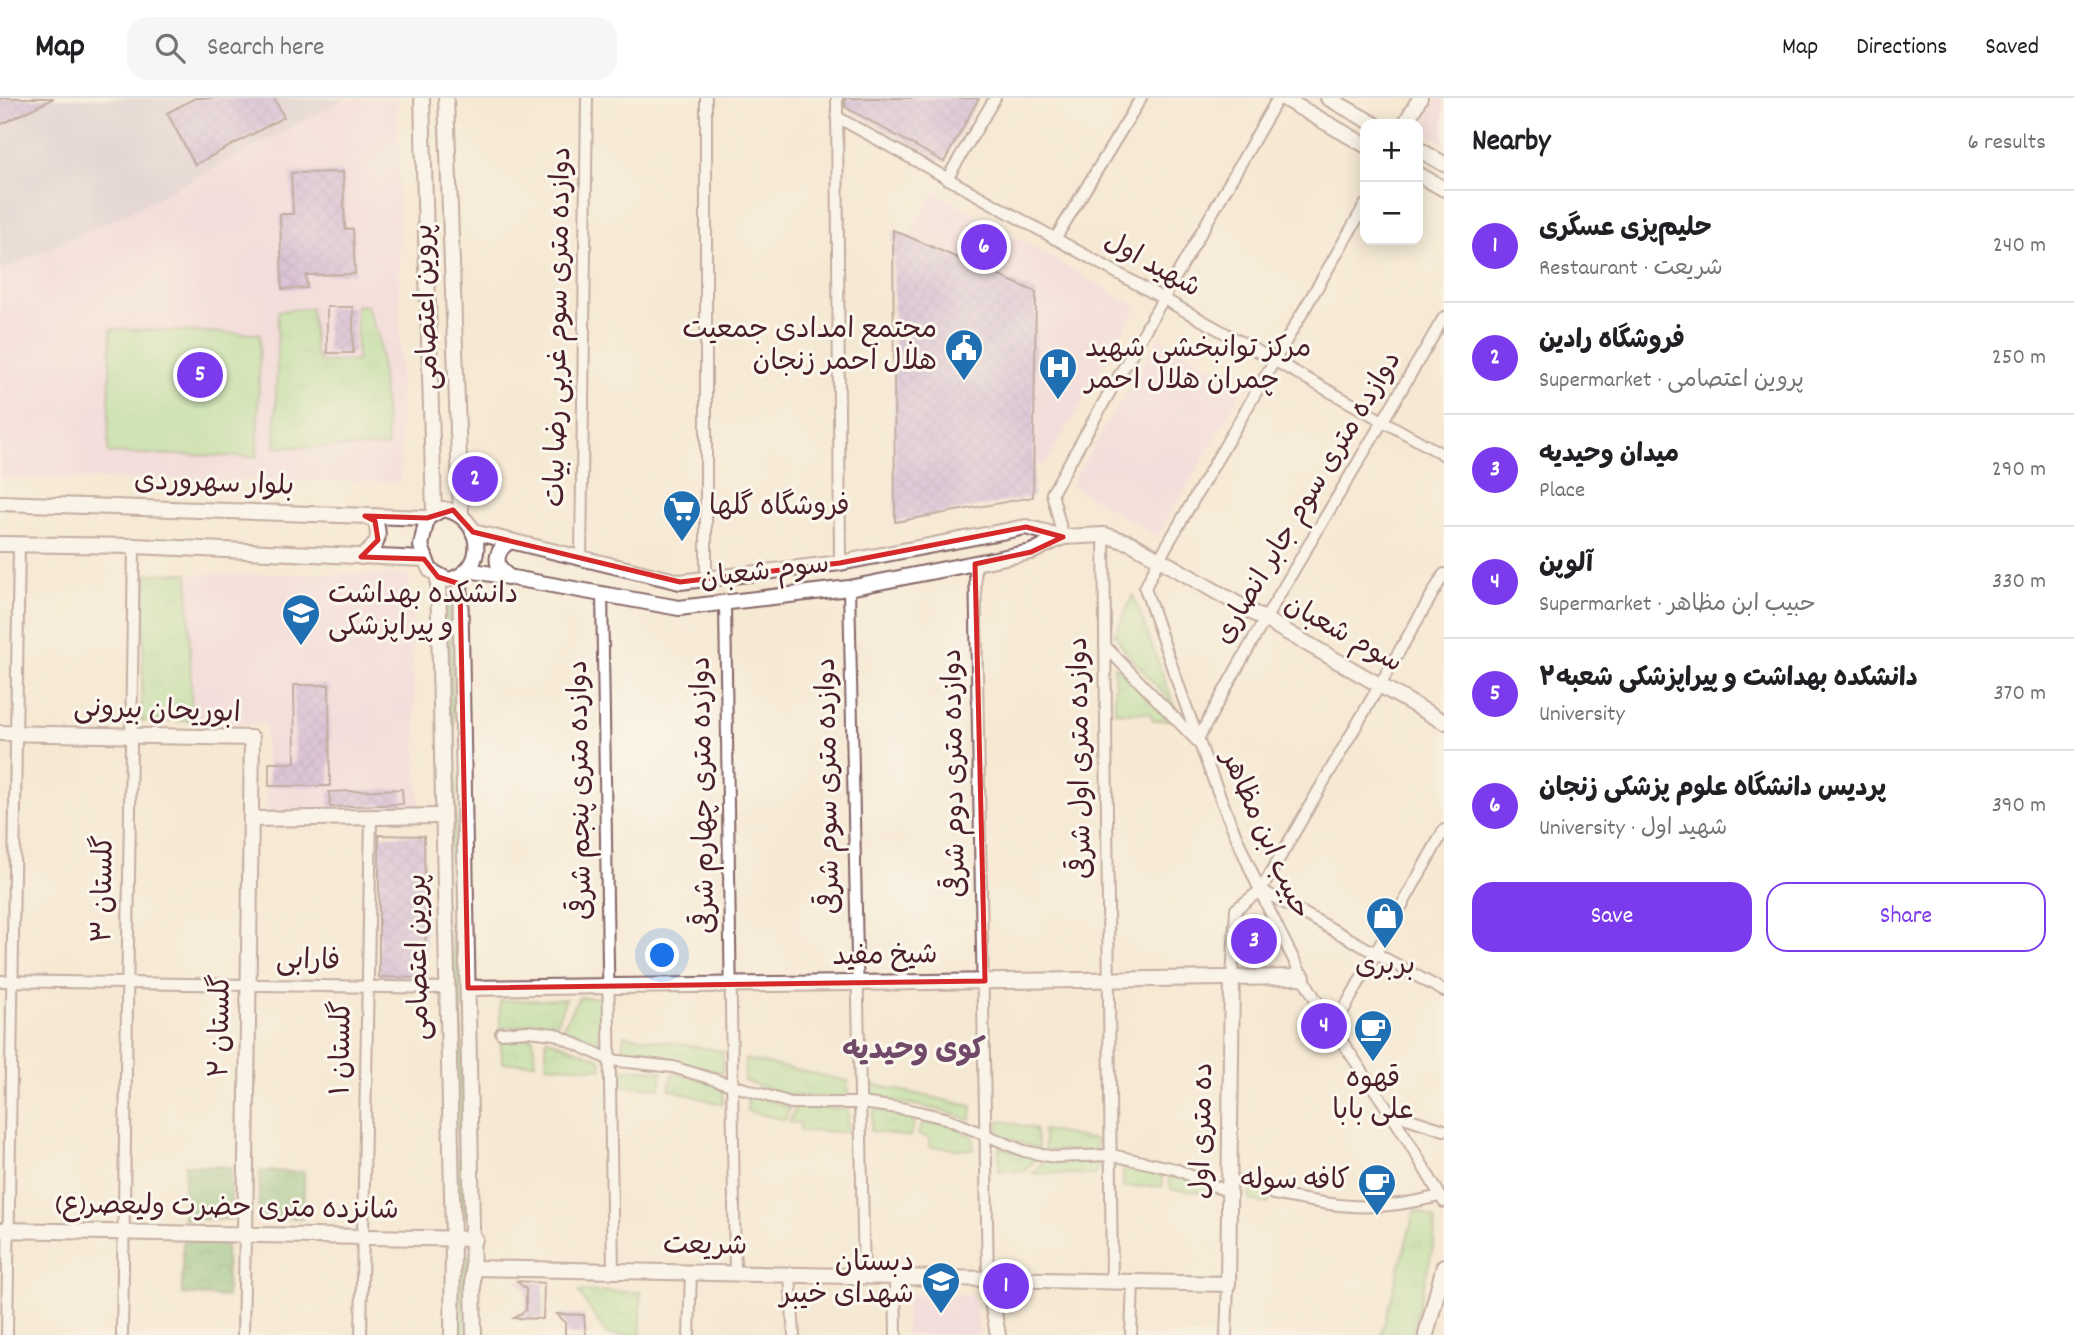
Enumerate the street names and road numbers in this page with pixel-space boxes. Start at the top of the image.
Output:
street label: دوازده متری سوم غربی رضا بیات [538,146,584,508]
street label: پروین اعتصامی [406,223,452,391]
street label: شهید اول [1095,224,1207,310]
street label: دوازده متری سوم جابر انصاری [1206,345,1414,653]
street label: بلوار سهروردی [133,463,295,509]
street label: سوم شعبان [698,546,832,602]
street label: سوم شعبان [1275,587,1409,685]
street label: دوازده متری اول شرقی [1059,637,1105,880]
street label: دوازده متری دوم شرقی [933,648,979,898]
street label: دوازده متری چهارم شرقی [682,656,728,934]
street label: دوازده متری سوم شرقی [807,657,853,915]
street label: دوازده متری پنجم شرقی [559,660,605,920]
street label: ابوریحان بیرونی [73,690,241,736]
street label: حبیب ابن مظاهر [1207,743,1318,927]
street label: گلستان ۳ [84,835,127,943]
street label: پروین اعتصامی [400,873,442,1041]
street label: شیخ مفید [832,937,938,979]
street label: فارابی [275,942,341,984]
street label: گلستان ۲ [201,974,244,1078]
street label: گلستان ۱ [322,1000,365,1096]
street label: ده متری اول [1184,1062,1226,1200]
street label: شانزده متری حضرت ولیعصر(ع) [55,1187,399,1233]
street label: شریعت [662,1227,748,1269]

